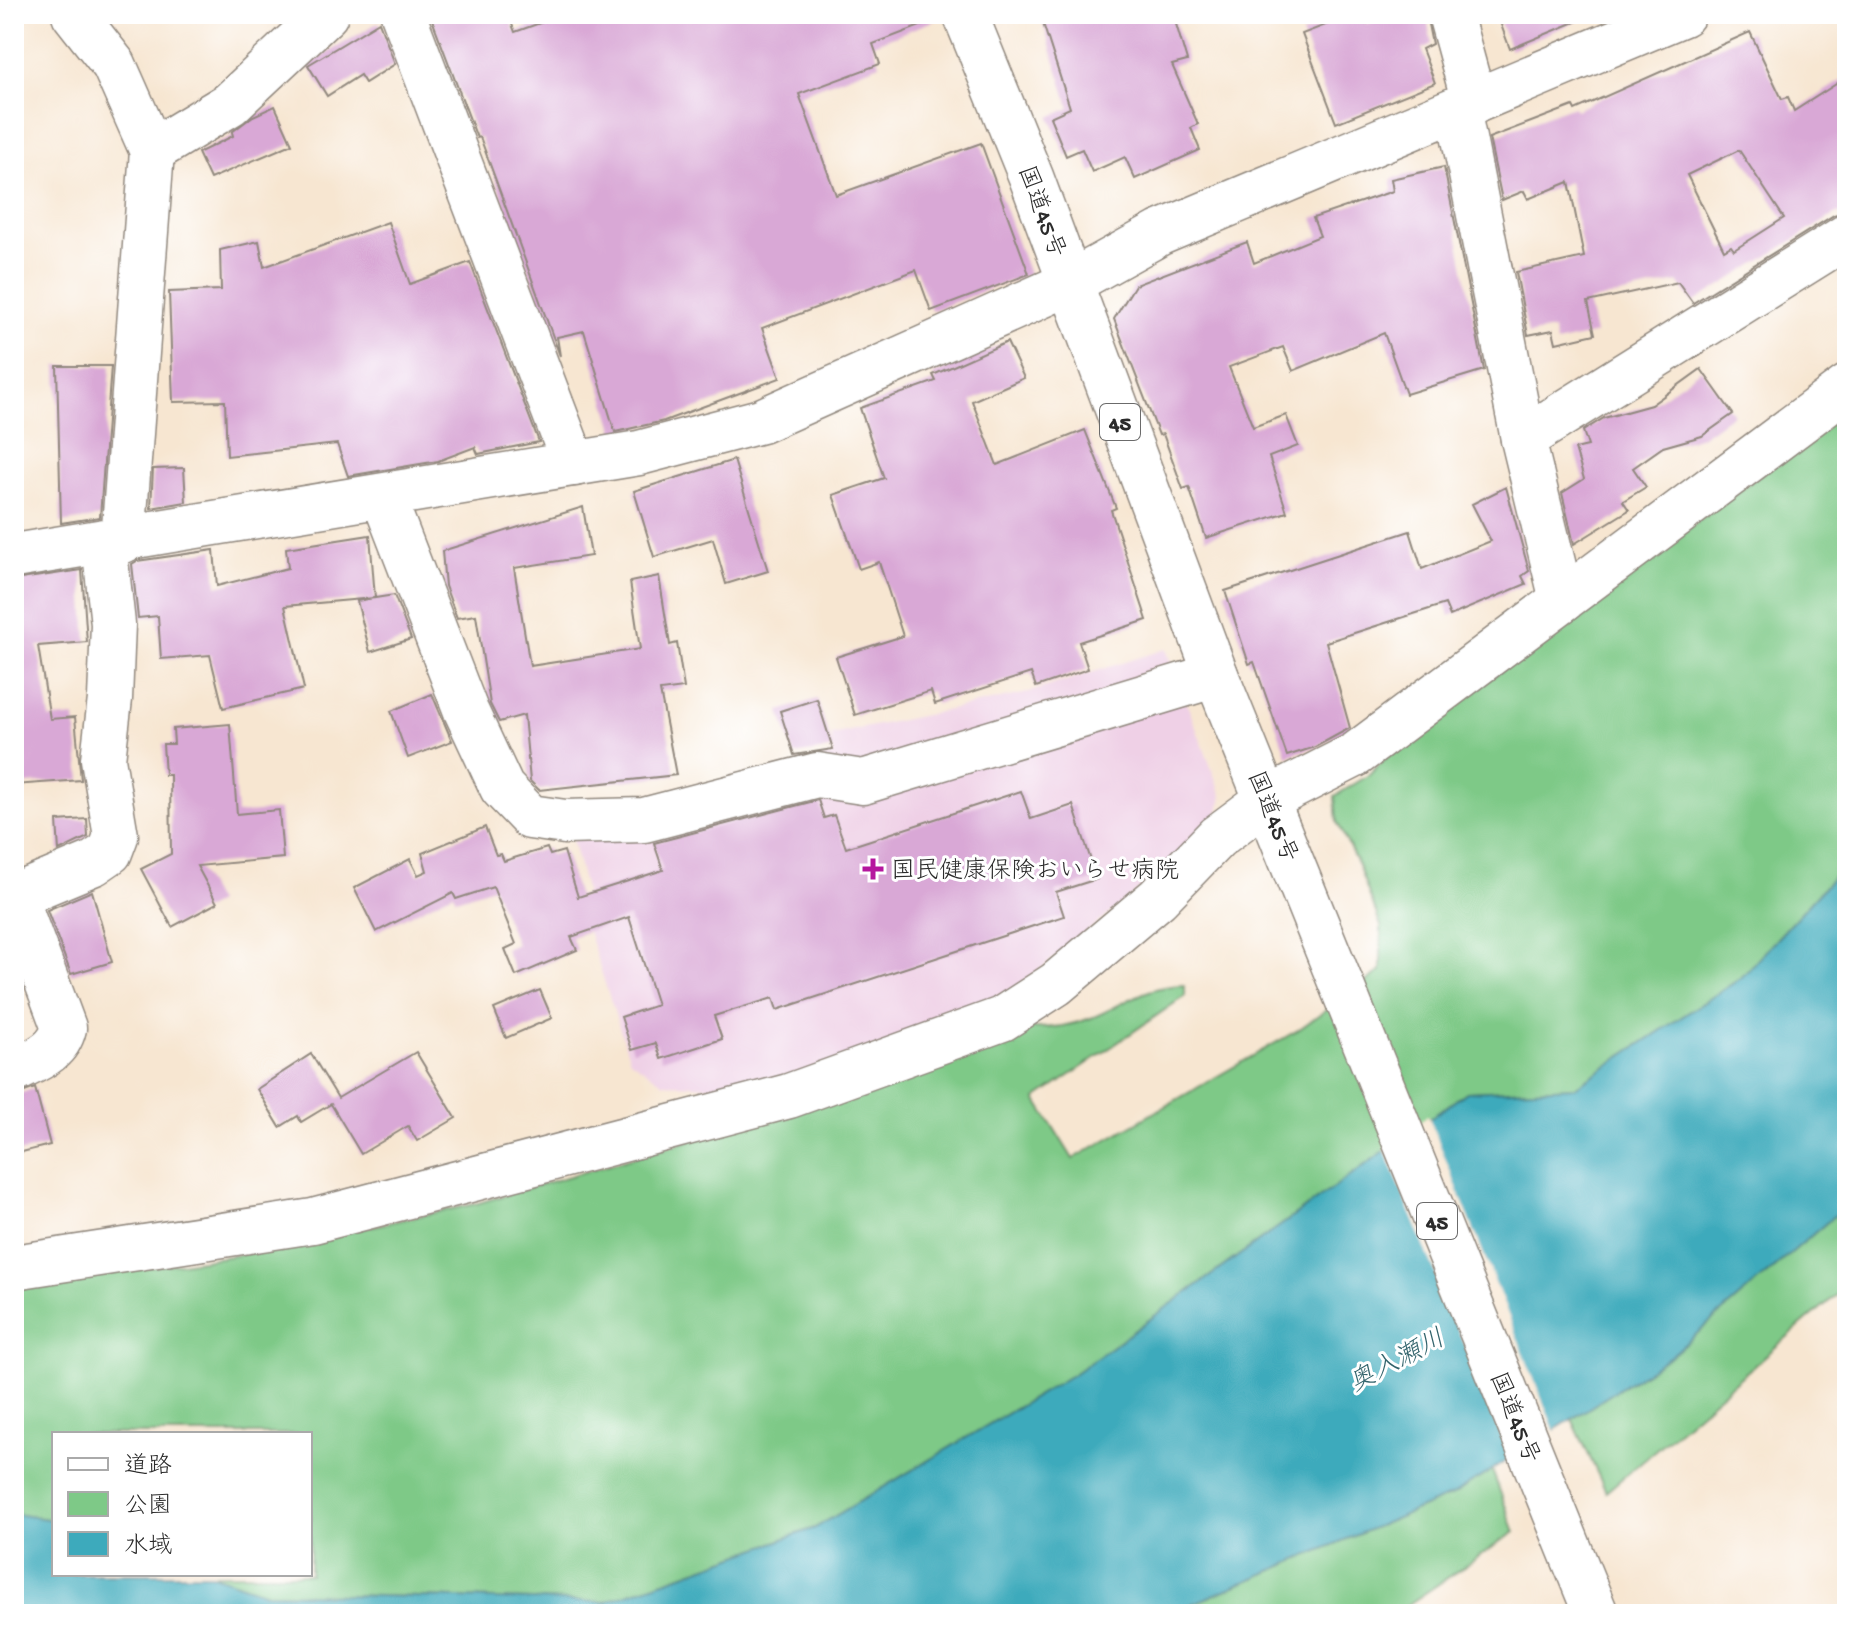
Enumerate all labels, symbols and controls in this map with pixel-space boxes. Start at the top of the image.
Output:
street label: 国道45号 [1010,162,1071,262]
road number: 45 [1100,404,1140,440]
street label: 国道45号 [1239,767,1303,867]
place label: 国民健康保険おいらせ病院 [891,857,1179,887]
marker: 国民健康保険おいらせ病院 [862,858,884,880]
road number: 45 [1417,1203,1457,1239]
water label: 奥入瀬川 [1344,1323,1451,1401]
street label: 国道45号 [1481,1368,1545,1468]
legend [52,1432,312,1576]
text: 道路 [124,1452,172,1482]
text: 公園 [124,1493,172,1522]
text: 水域 [124,1532,172,1562]

